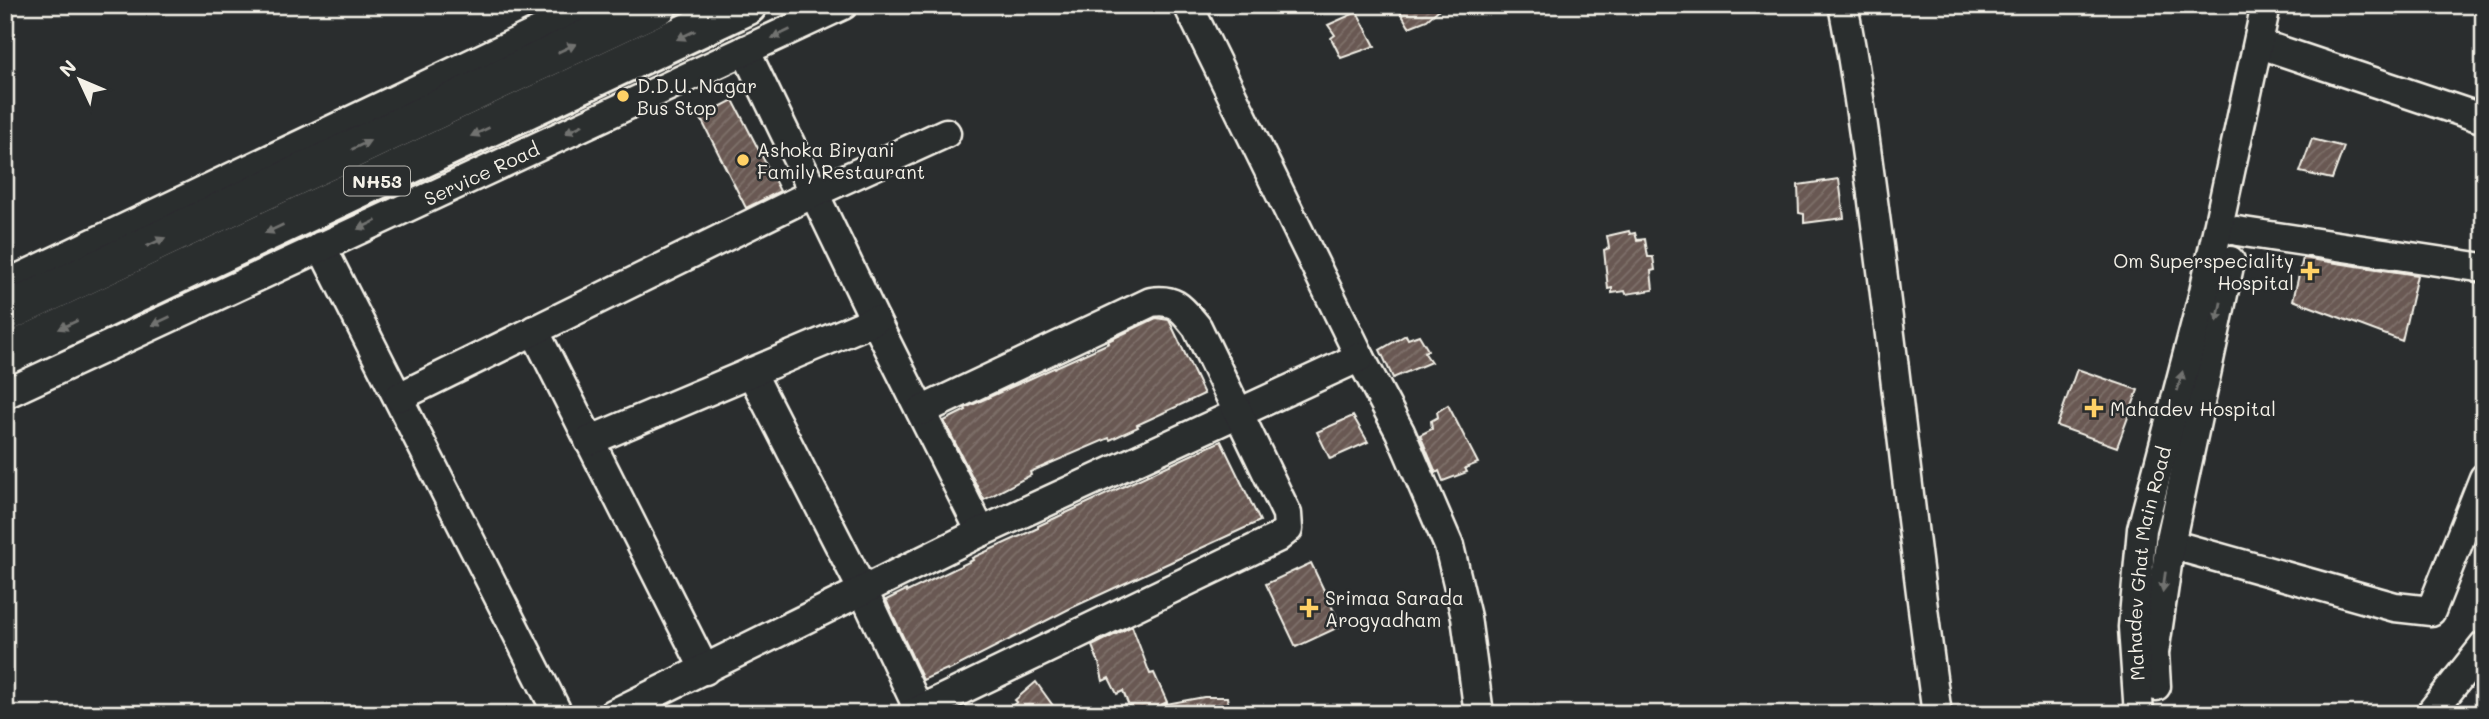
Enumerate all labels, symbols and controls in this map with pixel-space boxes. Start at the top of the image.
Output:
one-way arrow [676,29,696,40]
one-way arrow [770,29,791,40]
one-way arrow [557,42,577,54]
north arrow [46,46,116,116]
text: N [53,54,81,82]
place label: D.D.U. Nagar Bus Stop [637,73,757,120]
marker: D.D.U. Nagar Bus Stop [615,88,631,104]
one-way arrow [564,123,584,135]
one-way arrow [470,127,490,138]
street label: Service Road [420,135,543,210]
place label: Ashoka Biryani Family Restaurant [757,137,925,184]
one-way arrow [351,139,371,150]
marker: Ashoka Biryani Family Restaurant [735,152,751,168]
road number: NH53 [344,166,410,196]
one-way arrow [357,219,378,230]
one-way arrow [264,223,284,235]
one-way arrow [145,236,166,247]
place label: Om Superspeciality Hospital [2113,248,2294,295]
marker: Om Superspeciality Hospital [2300,261,2320,281]
one-way arrow [2214,301,2225,323]
one-way arrow [151,316,172,327]
one-way arrow [58,320,78,331]
one-way arrow [2175,370,2186,392]
place label: Mahadev Hospital [2110,396,2276,421]
marker: Mahadev Hospital [2084,398,2104,418]
street label: Mahadev Ghat Main Road [2120,443,2176,682]
one-way arrow [2158,572,2169,594]
place label: Srimaa Sarada Arogyadham [1325,585,1464,632]
marker: Srimaa Sarada Arogyadham [1299,598,1319,618]

